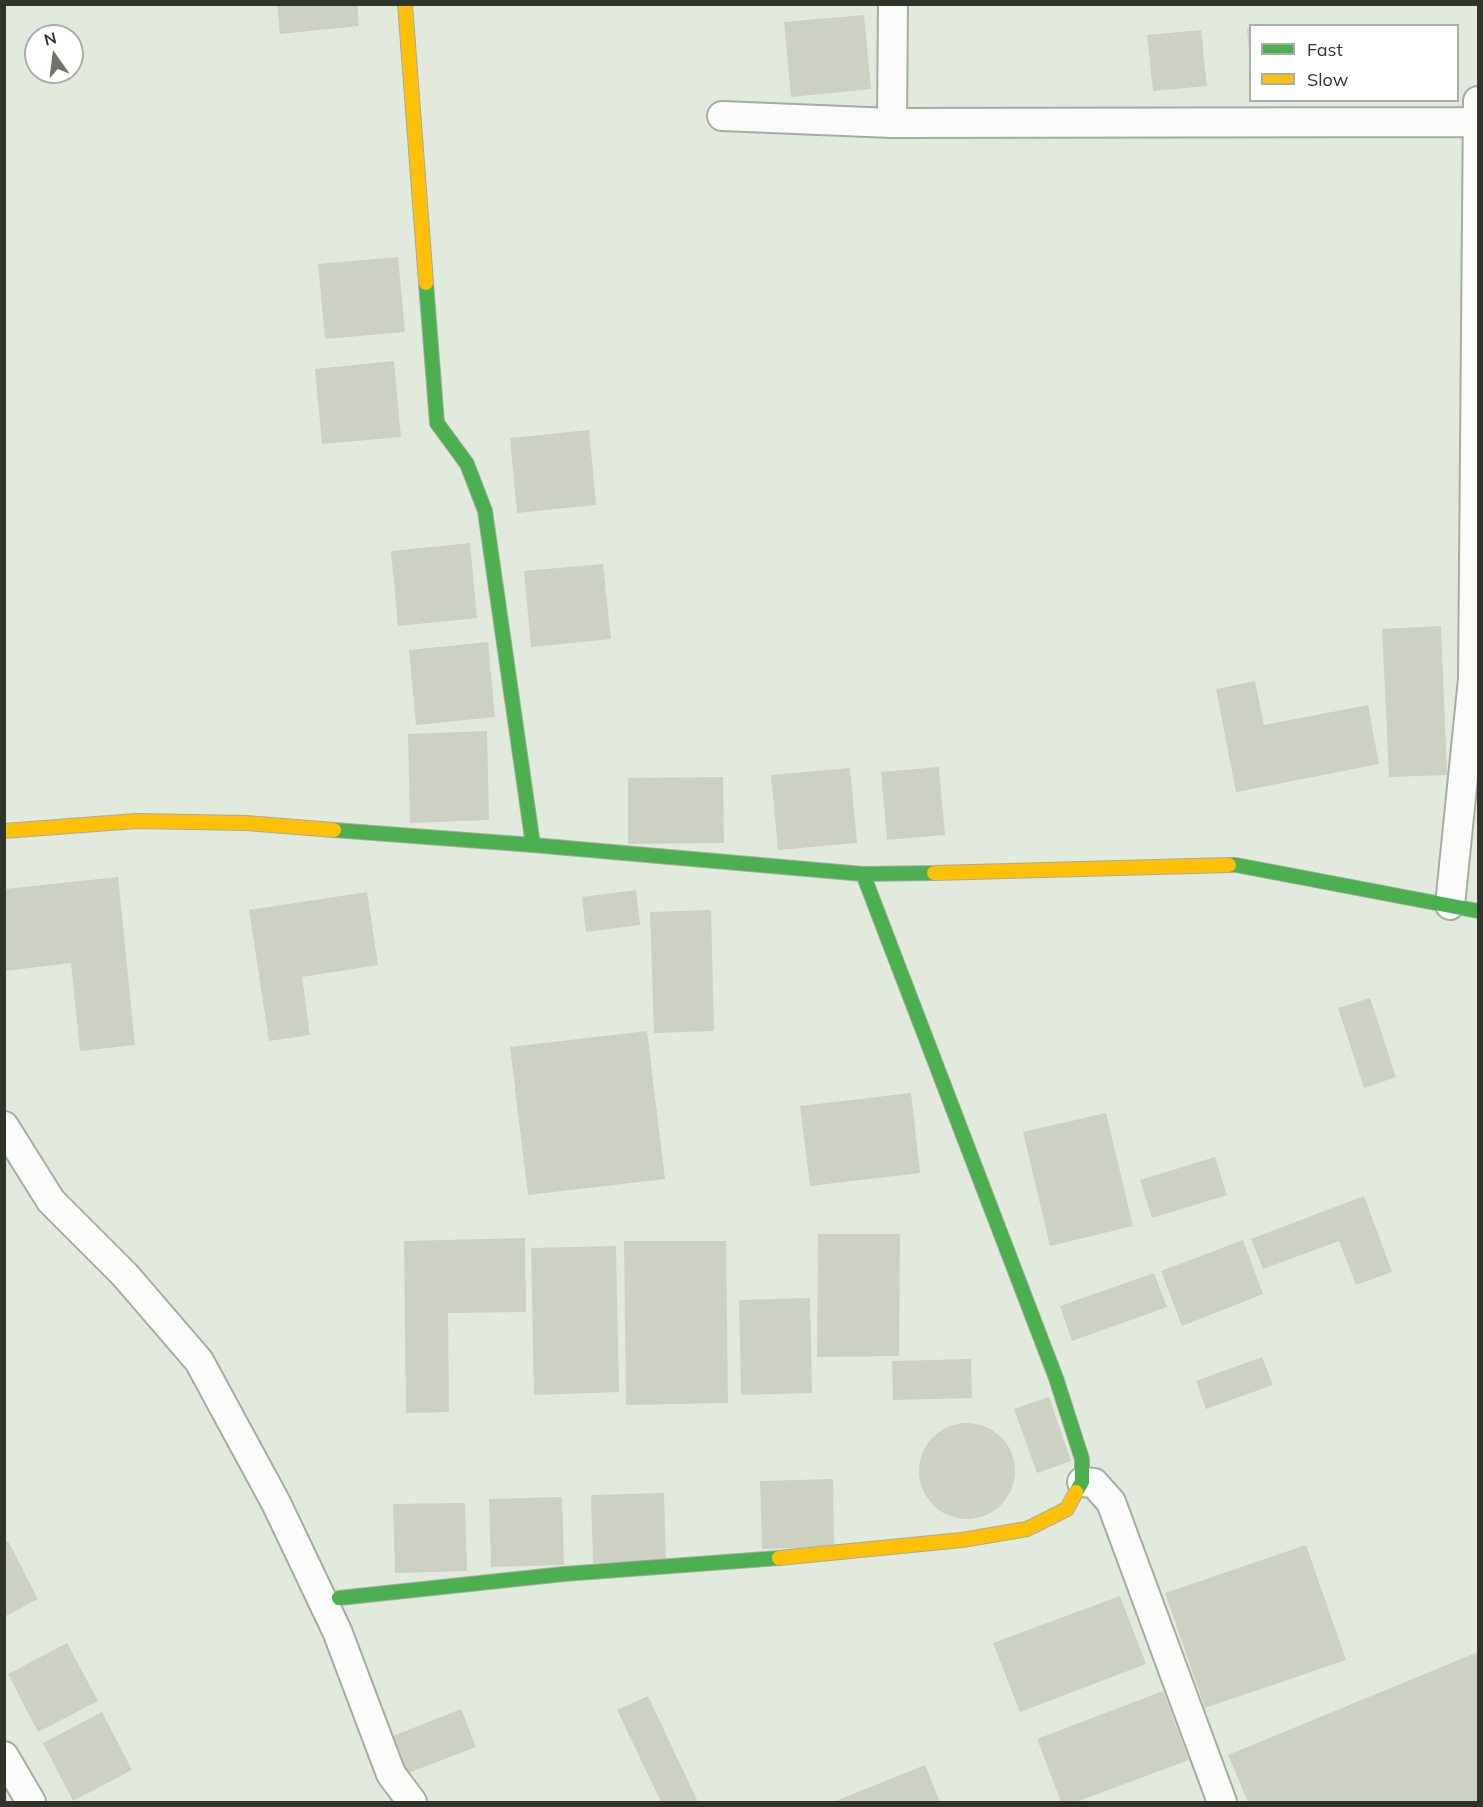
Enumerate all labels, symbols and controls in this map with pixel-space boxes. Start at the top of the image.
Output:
north arrow [24,24,84,84]
legend [1249,24,1459,102]
text: N [42,27,58,50]
text: Fast [1307,38,1343,61]
text: Slow [1307,68,1348,91]

